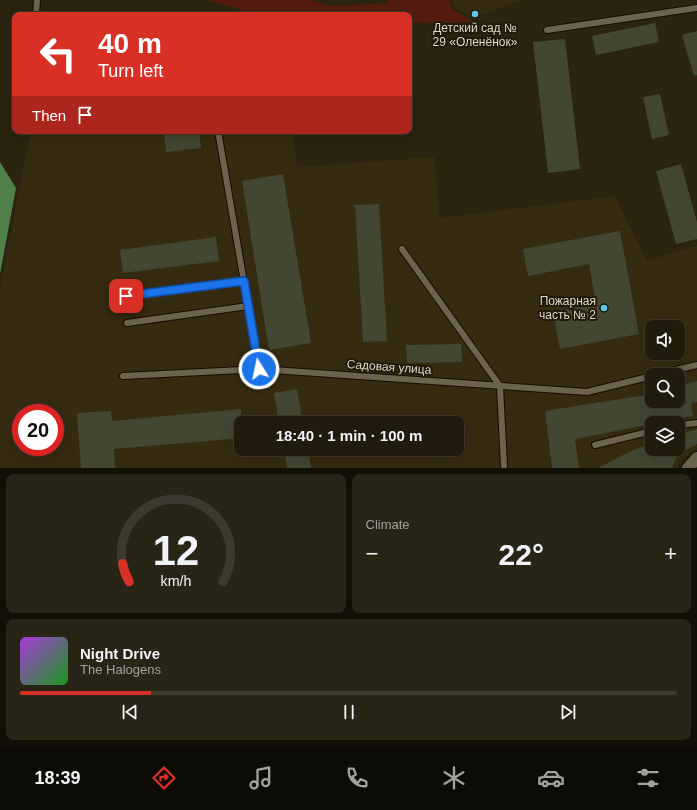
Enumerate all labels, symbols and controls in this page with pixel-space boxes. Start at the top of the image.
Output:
marker: Детский сад № 29 «Оленёнок» [470,9,480,19]
place label: Детский сад № 29 «Оленёнок» [433,21,518,49]
icon: left [32,28,84,80]
text: 40 m [98,28,162,59]
text: Turn left [98,61,163,81]
icon: arrive [74,104,96,126]
text: Then [32,107,66,124]
pin [109,279,143,313]
icon: arrive [115,285,137,307]
place label: Пожарная часть № 2 [539,294,596,322]
marker: Пожарная часть № 2 [599,303,609,313]
map controls [645,320,685,456]
button: sound [645,320,685,360]
position arrow [238,348,280,390]
street label: Садовая улица [346,357,432,377]
button: search [645,368,685,408]
speed limit sign: 20 [12,404,64,456]
button: layers [645,416,685,456]
text: 18:40 · 1 min · 100 m [276,427,422,444]
text: Climate [366,517,410,532]
text: 12 [153,526,199,573]
text: 22° [499,538,544,571]
text: − [366,541,378,566]
text: + [664,541,677,566]
text: km/h [160,572,191,588]
text: Night Drive [80,645,160,662]
text: The Halogens [80,662,161,677]
icon: previous [119,701,141,723]
icon: pause [338,701,360,723]
icon: next [557,701,579,723]
icon: directions [150,764,178,792]
icon: music [247,764,275,792]
icon: phone [343,764,371,792]
icon: climate [440,764,468,792]
icon: car [537,764,565,792]
icon: filters [634,764,662,792]
text: 18:39 [34,768,81,788]

